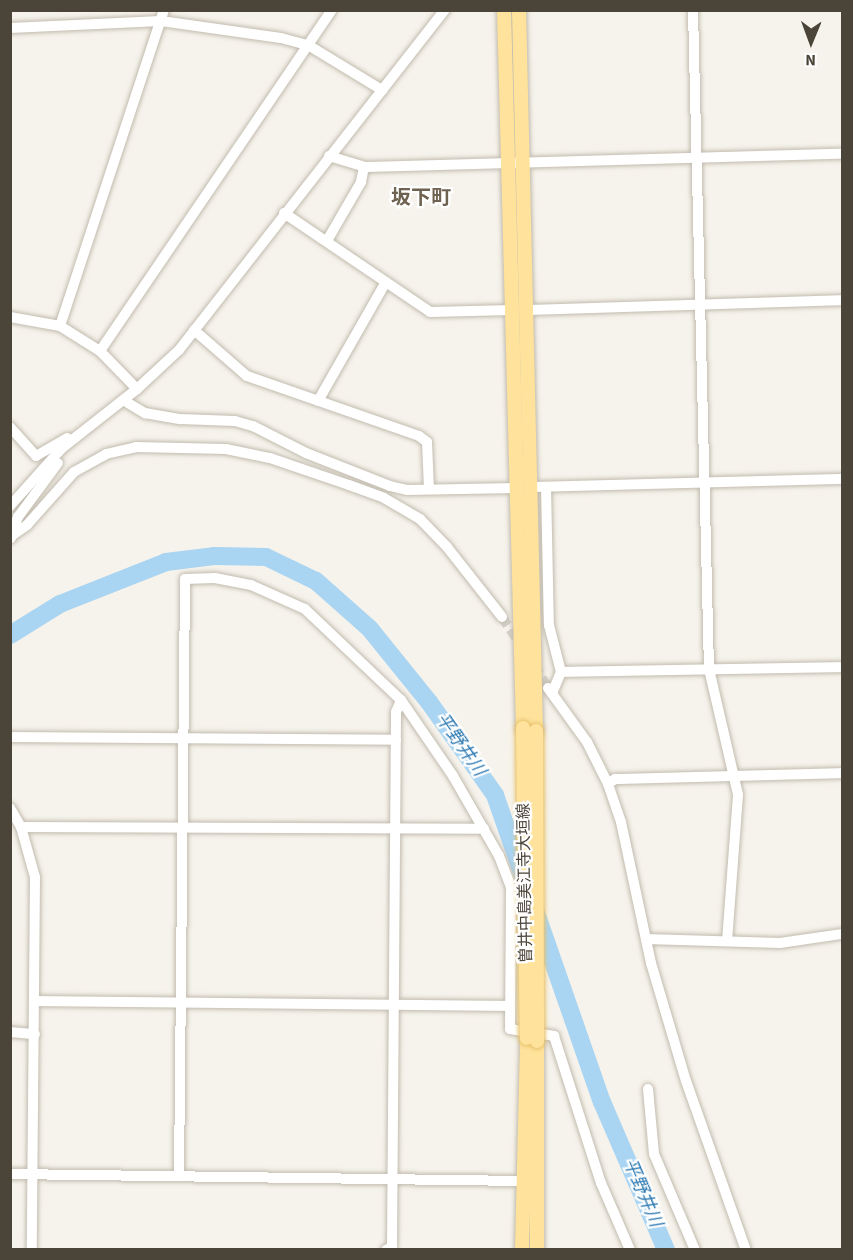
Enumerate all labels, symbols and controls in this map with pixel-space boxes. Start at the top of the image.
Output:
north arrow [781,12,841,72]
text: N [805,49,816,71]
district label: 坂下町 [391,186,451,210]
water label: 平野井川 [431,709,489,781]
street label: 曽井中島美江寺大垣線 [514,803,536,963]
water label: 平野井川 [618,1156,666,1230]

